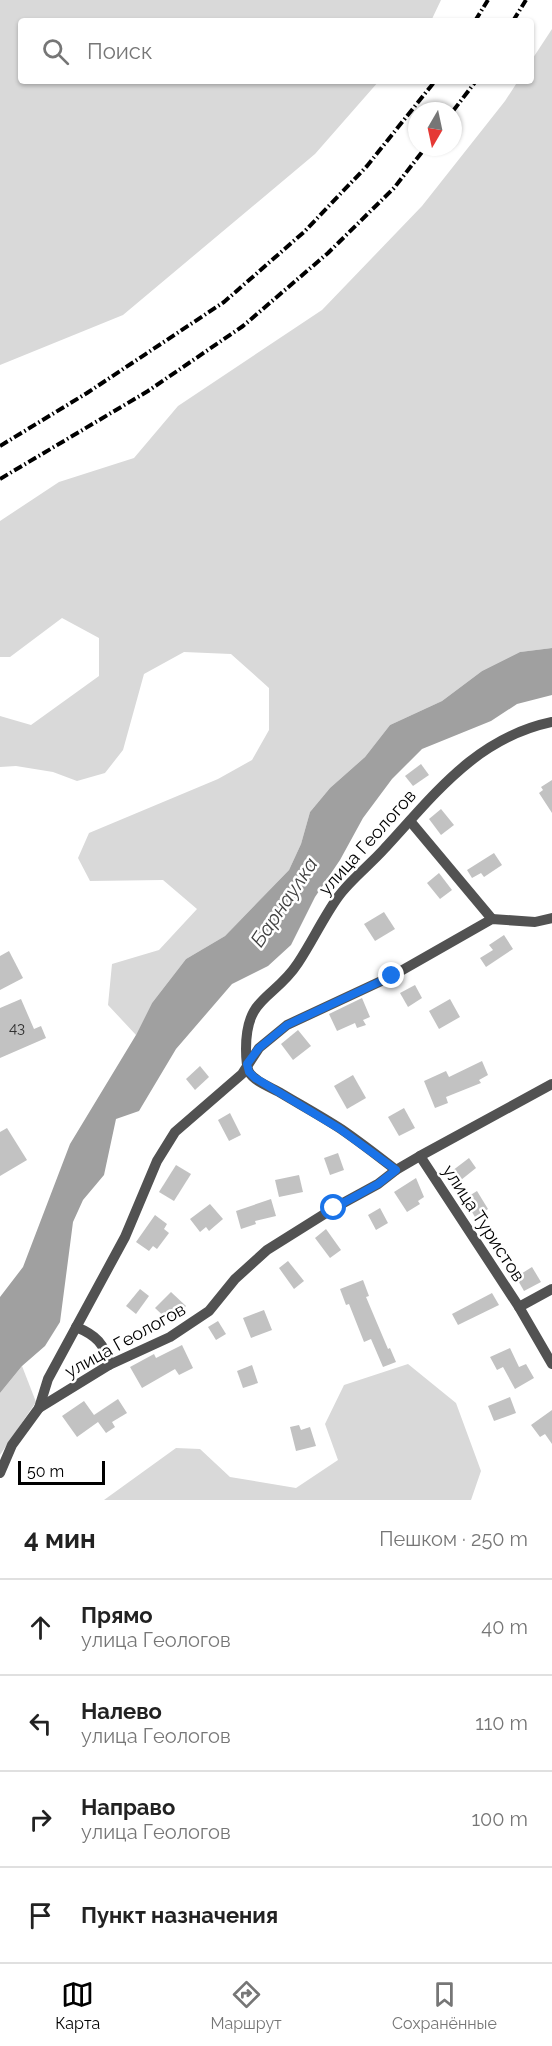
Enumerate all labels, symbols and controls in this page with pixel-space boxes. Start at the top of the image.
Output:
search box [18,18,534,84]
icon: search [39,35,72,68]
text: Поиск [87,38,152,64]
north arrow [408,102,462,156]
street label: улица Геологов [314,785,420,899]
water label: Барнаулка [245,853,323,951]
route end [378,962,404,988]
house number: 43 [9,1019,25,1037]
street label: улица Туристов [438,1161,530,1285]
route start [320,1194,346,1220]
street label: улица Геологов [61,1298,189,1382]
scale bar [18,1458,105,1486]
text: 50 m [27,1462,64,1481]
text: 4 мин [24,1524,96,1554]
text: Пешком · 250 m [379,1527,528,1551]
text: Прямо [81,1602,153,1628]
icon: ahead [24,1611,57,1644]
text: 40 m [481,1615,528,1639]
text: улица Геологов [81,1628,231,1652]
text: Налево [81,1698,162,1724]
icon: left [24,1707,57,1740]
text: 110 m [475,1711,528,1735]
text: улица Геологов [81,1724,231,1748]
text: Направо [81,1794,175,1820]
icon: right [24,1803,57,1836]
text: 100 m [471,1807,528,1831]
text: улица Геологов [81,1820,231,1844]
icon: arrive [24,1899,57,1932]
text: Пункт назначения [81,1902,278,1928]
tab: Карта [55,1978,100,2033]
tab: Маршрут [211,1978,282,2033]
tab: Сохранённые [392,1978,497,2033]

